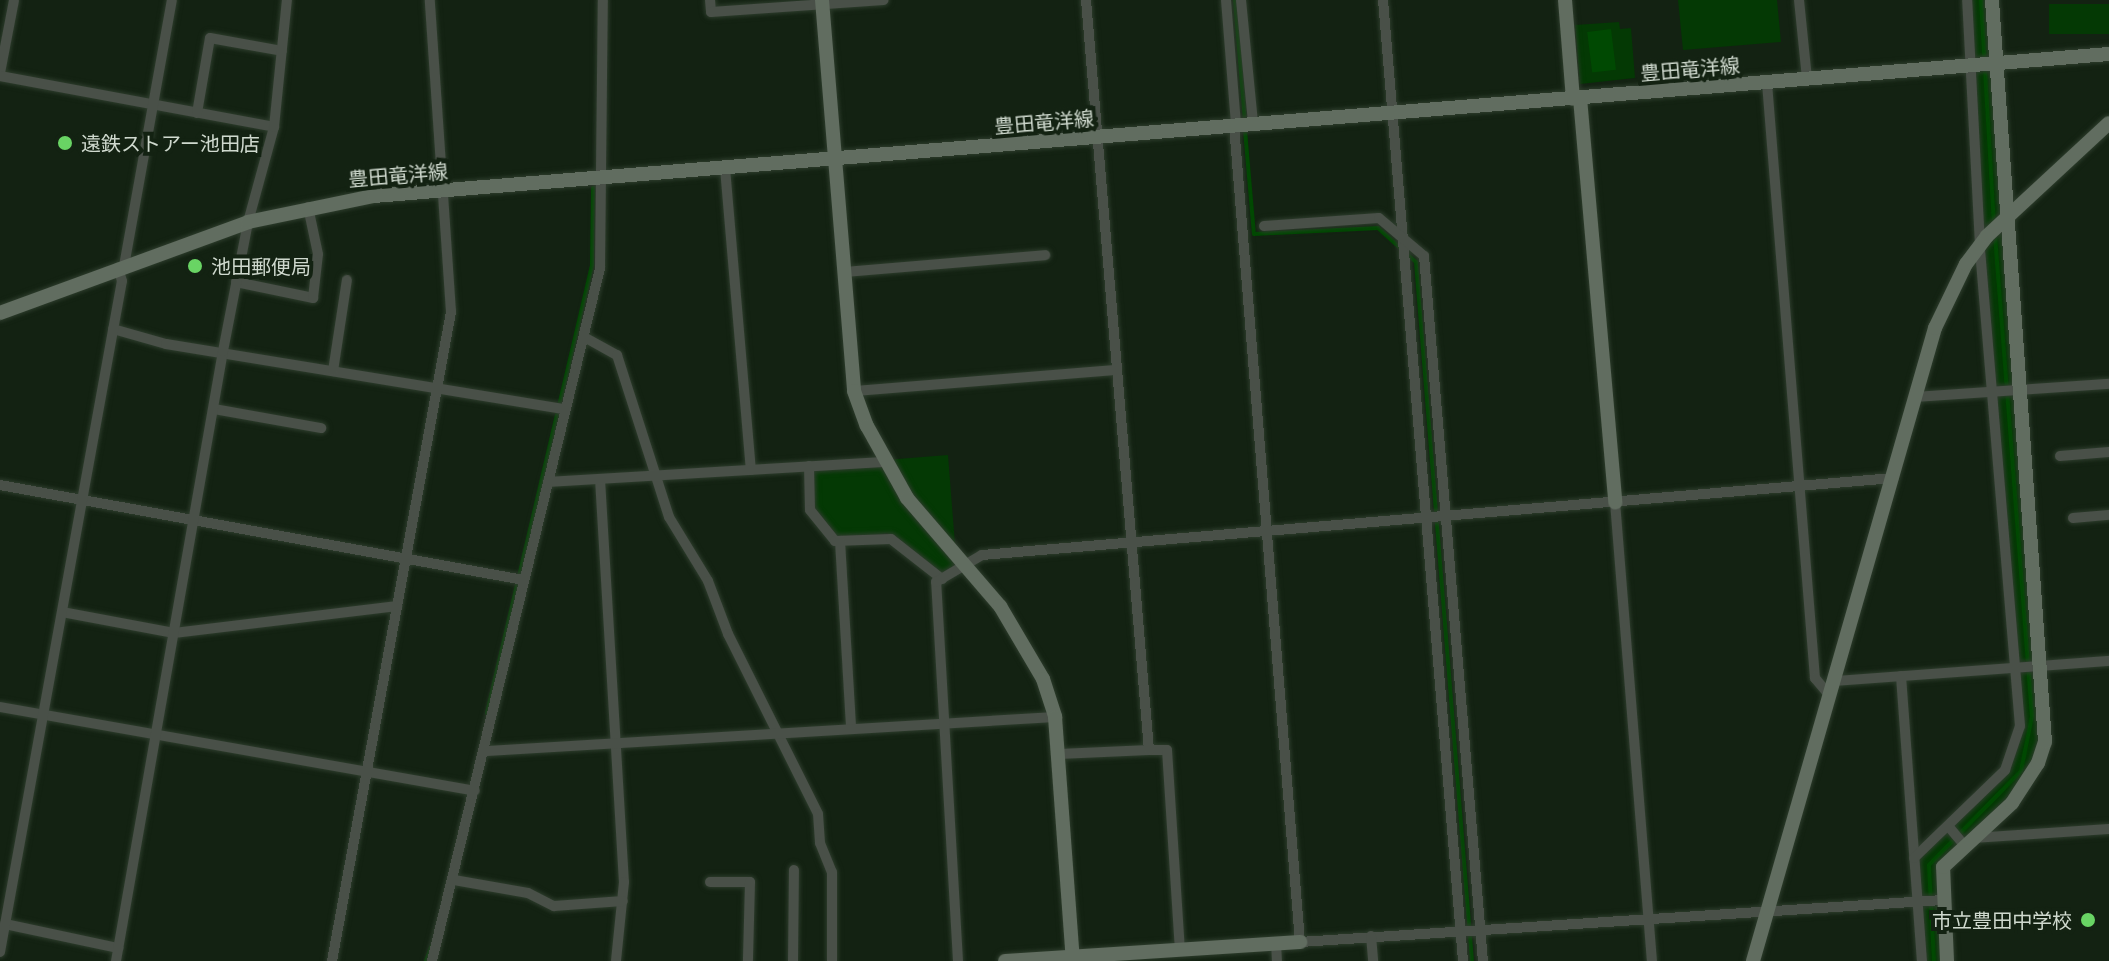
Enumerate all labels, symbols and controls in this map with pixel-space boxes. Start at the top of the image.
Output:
street label: 豊田竜洋線 [1639,53,1741,85]
street label: 豊田竜洋線 [993,106,1095,138]
place label: 遠鉄ストアー池田店 [81,131,260,155]
marker: 遠鉄ストアー池田店 [56,134,74,152]
street label: 豊田竜洋線 [347,159,449,191]
place label: 池田郵便局 [211,254,311,278]
marker: 池田郵便局 [186,257,204,275]
place label: 市立豊田中学校 [1932,908,2072,932]
marker: 市立豊田中学校 [2079,911,2097,929]

